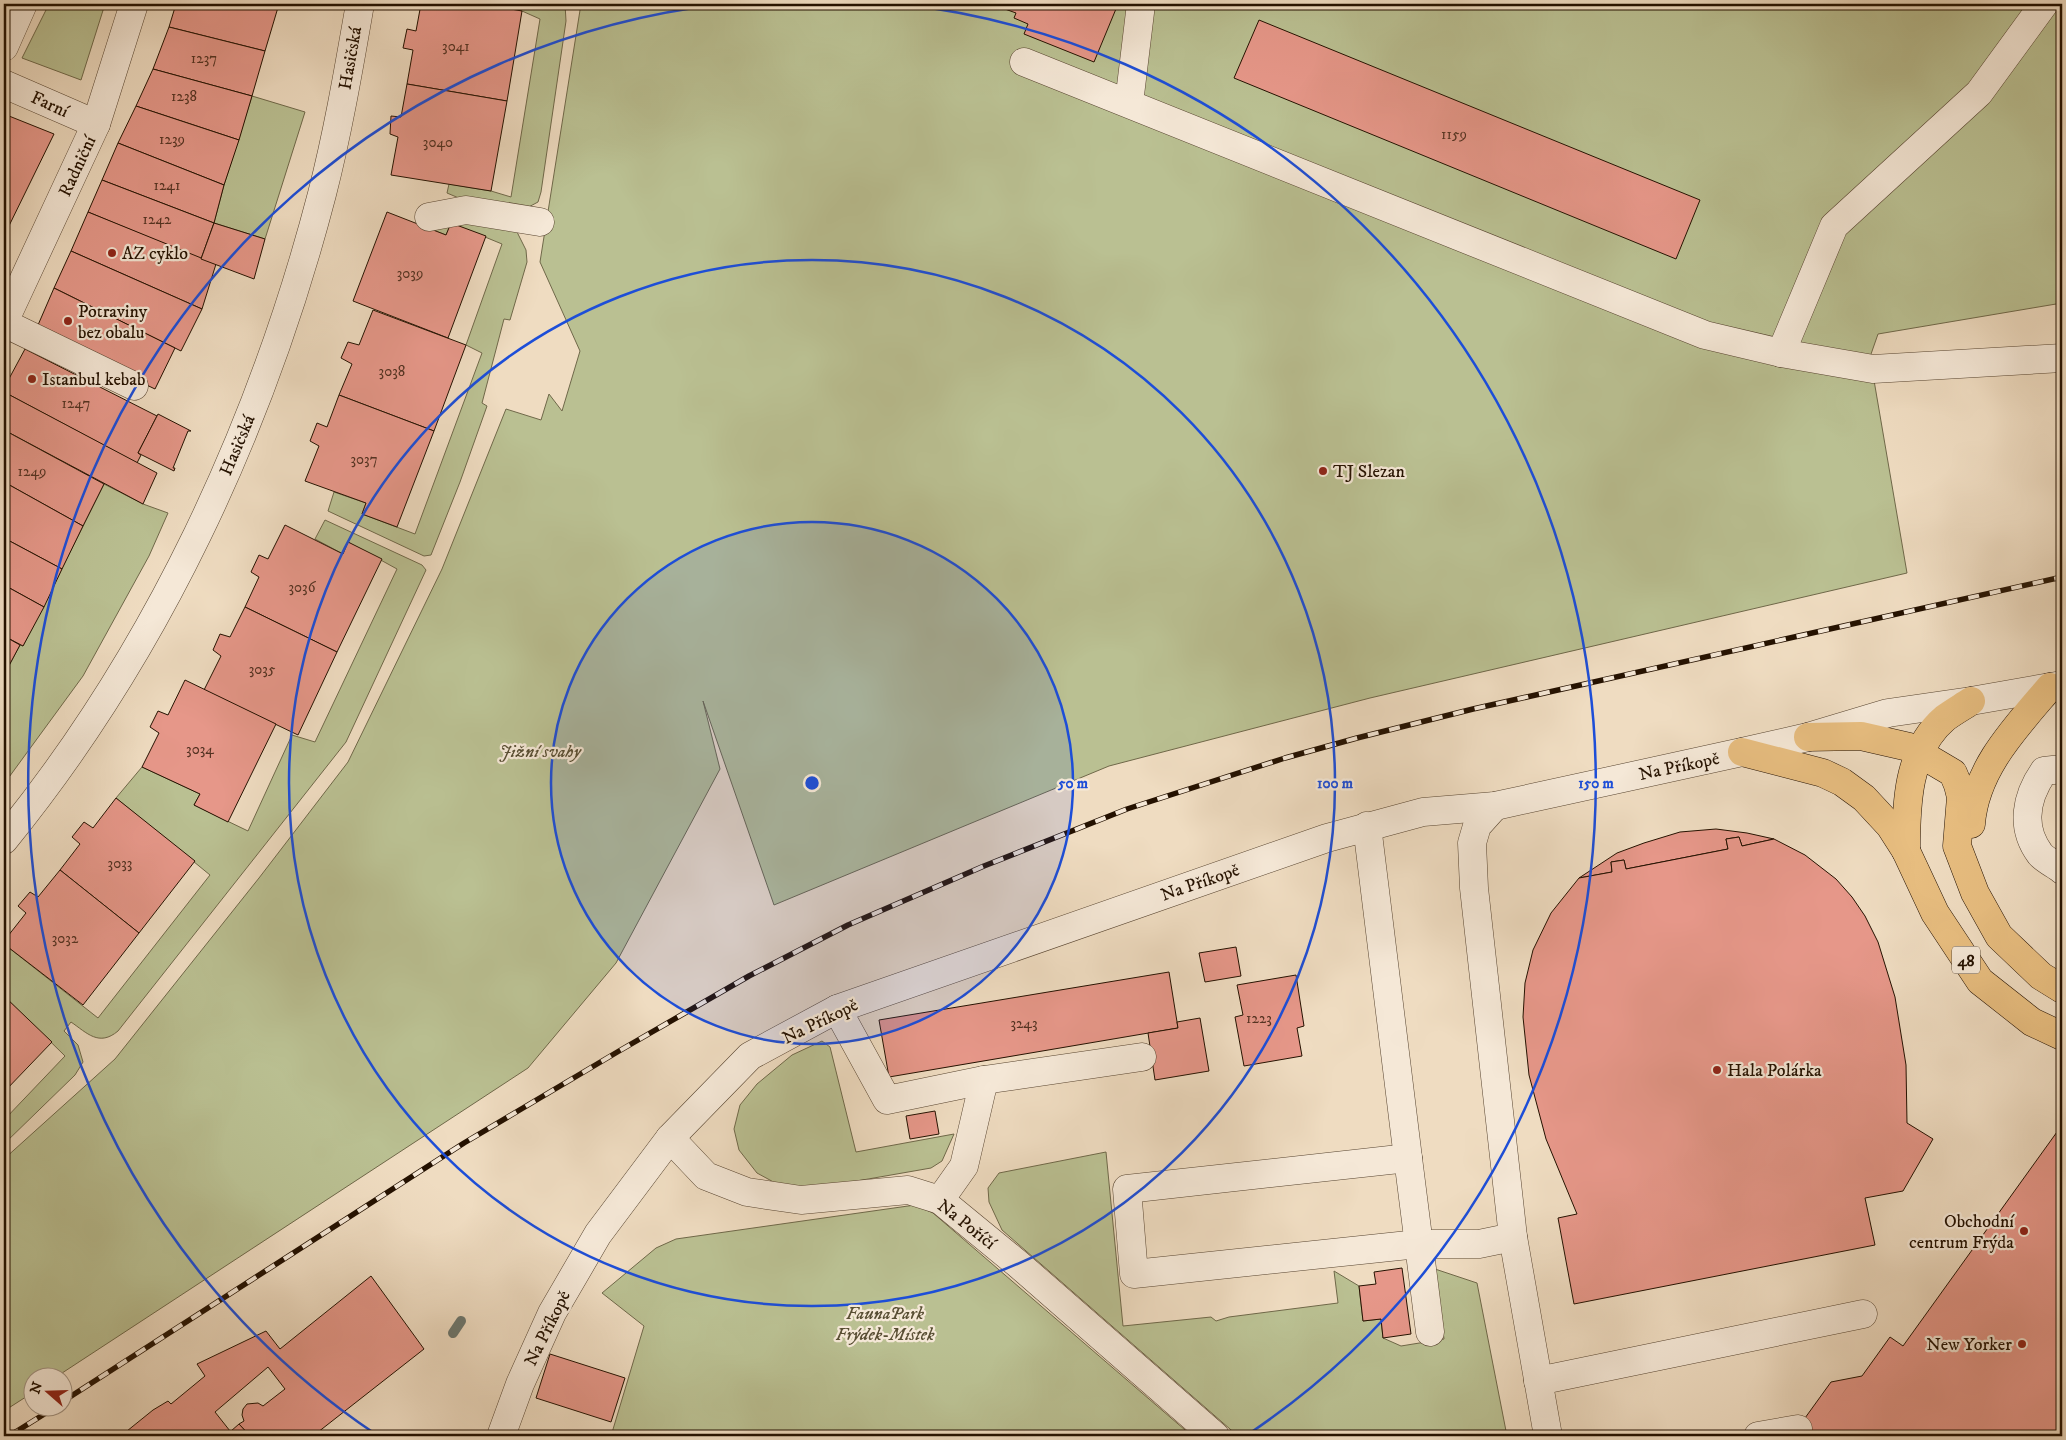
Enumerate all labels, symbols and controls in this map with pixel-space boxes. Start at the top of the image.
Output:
street label: Hasičská [335,25,367,91]
house number: 3041 [442,37,470,56]
house number: 1237 [191,49,217,68]
street label: Farní [27,87,73,123]
house number: 1238 [171,87,197,106]
house number: 1159 [1441,125,1467,144]
house number: 1239 [159,130,185,149]
street label: Radniční [54,131,102,200]
house number: 3040 [423,133,453,152]
house number: 1241 [153,176,181,195]
house number: 1242 [143,210,172,229]
place label: AZ cyklo [122,243,188,265]
marker: AZ cyklo [106,247,118,259]
house number: 3039 [397,264,423,283]
place label: Potraviny bez obalu [78,301,148,344]
marker: Potraviny bez obalu [62,315,74,327]
house number: 3038 [379,362,405,381]
place label: Istanbul kebab [42,369,145,391]
marker: Istanbul kebab [26,373,38,385]
house number: 1247 [62,394,91,413]
street label: Hasičská [215,411,261,479]
house number: 3037 [350,450,378,469]
place label: TJ Slezan [1333,461,1405,483]
house number: 1249 [18,462,47,481]
marker: TJ Slezan [1317,465,1329,477]
house number: 3036 [288,578,317,597]
house number: 3035 [249,660,276,679]
house number: 3034 [186,740,214,759]
park label: Jižní svahy [499,741,582,763]
street label: Na Příkopě [1637,748,1721,786]
centre of rings [803,774,821,792]
text: 50 m [1057,774,1089,793]
text: 100 m [1317,774,1354,793]
text: 150 m [1578,774,1614,793]
house number: 3033 [108,854,132,873]
street label: Na Příkopě [1158,859,1243,907]
house number: 3032 [52,929,79,948]
road number: 48 [1952,946,1980,974]
street label: Na Příkopě [779,994,862,1050]
house number: 1223 [1246,1009,1272,1028]
house number: 3243 [1010,1014,1038,1033]
place label: Hala Polárka [1727,1060,1822,1082]
marker: Hala Polárka [1711,1064,1723,1076]
street label: Na Poříčí [933,1195,1001,1255]
place label: Obchodní centrum Frýda [1909,1211,2015,1254]
marker: Obchodní centrum Frýda [2018,1225,2030,1237]
street label: Na Příkopě [520,1287,576,1370]
park label: FaunaPark Frýdek-Místek [836,1303,935,1346]
place label: New Yorker [1926,1334,2012,1356]
marker: New Yorker [2016,1338,2028,1350]
north arrow [22,1368,72,1418]
text: N [26,1379,47,1396]

